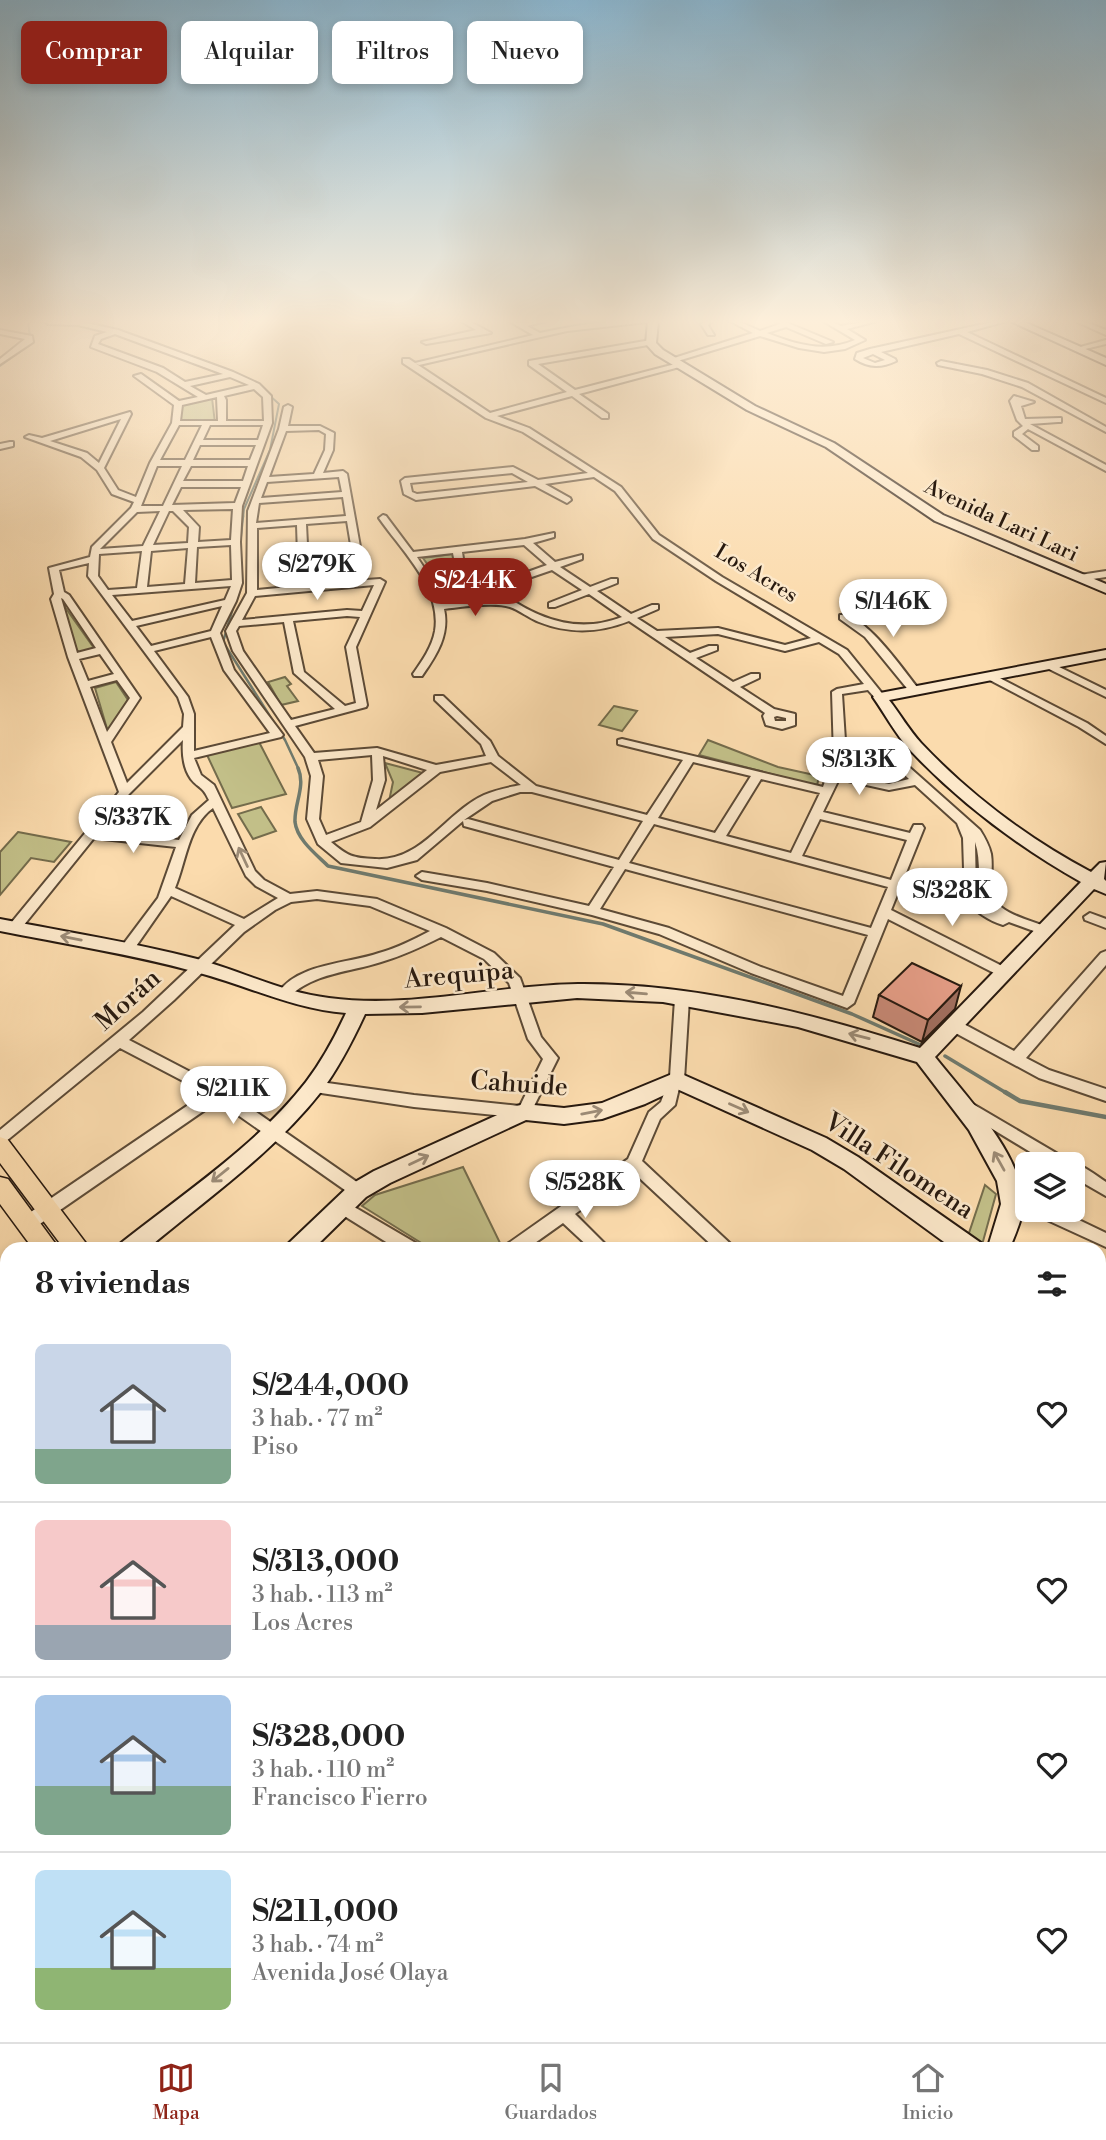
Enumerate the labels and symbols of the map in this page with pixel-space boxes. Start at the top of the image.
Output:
street label: Avenida Lari Lari [919,474,1082,568]
street label: Los Acres [710,539,802,609]
pin: S/279K [260,542,374,602]
pin: S/244K [418,558,532,618]
pin: S/146K [836,580,950,639]
pin: S/313K [802,738,916,797]
pin: S/337K [76,796,190,855]
one-way arrow [236,847,249,868]
pin: S/328K [895,869,1009,928]
one-way arrow [60,931,83,944]
street label: Arequipa [402,954,516,996]
street label: Morán [89,962,167,1038]
one-way arrow [625,986,648,999]
one-way arrow [398,1000,421,1014]
one-way arrow [848,1029,871,1043]
street label: Cahuide [469,1065,569,1103]
pin: S/211K [176,1066,290,1126]
one-way arrow [728,1102,750,1115]
one-way arrow [580,1105,603,1119]
street label: Villa Filomena [817,1105,980,1227]
one-way arrow [992,1152,1006,1172]
one-way arrow [408,1153,429,1166]
pin: S/528K [528,1160,642,1220]
one-way arrow [212,1168,230,1183]

